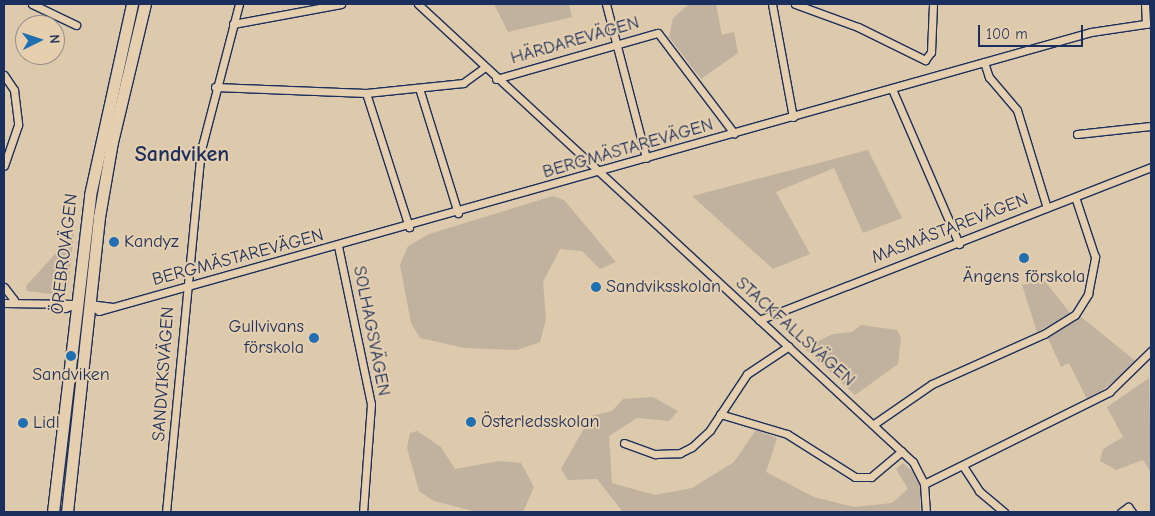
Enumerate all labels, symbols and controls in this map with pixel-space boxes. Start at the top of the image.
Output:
street label: HÄRDAREVÄGEN [508,12,642,70]
north arrow [15,15,65,65]
scale bar [980,15,1085,47]
text: 100 m [986,25,1028,43]
text: N [46,34,63,44]
street label: BERGMÄSTAREVÄGEN [540,114,716,184]
district label: Sandviken [135,142,229,168]
street label: MASMÄSTAREVÄGEN [869,189,1031,269]
street label: ÖREBROVÄGEN [47,192,83,316]
street label: BERGMÄSTAREVÄGEN [150,225,326,291]
place label: Kandyz [124,231,179,253]
marker: Kandyz [108,236,120,248]
marker: Ängens förskola [1018,252,1030,264]
street label: SOLHAGSVÄGEN [348,264,394,398]
place label: Ängens förskola [963,266,1085,288]
street label: STACKFALLSVÄGEN [731,273,859,391]
place label: Sandviksskolan [606,276,721,298]
marker: Sandviksskolan [590,281,602,293]
street label: SANDVIKSVÄGEN [149,306,179,442]
place label: Gullvivans förskola [229,317,304,359]
marker: Gullvivans förskola [308,332,320,344]
marker: Sandviken [65,350,77,362]
place label: Sandviken [32,364,110,386]
place label: Österledsskolan [481,411,599,433]
place label: Lidl [33,412,60,434]
marker: Österledsskolan [465,416,477,428]
marker: Lidl [17,417,29,429]

